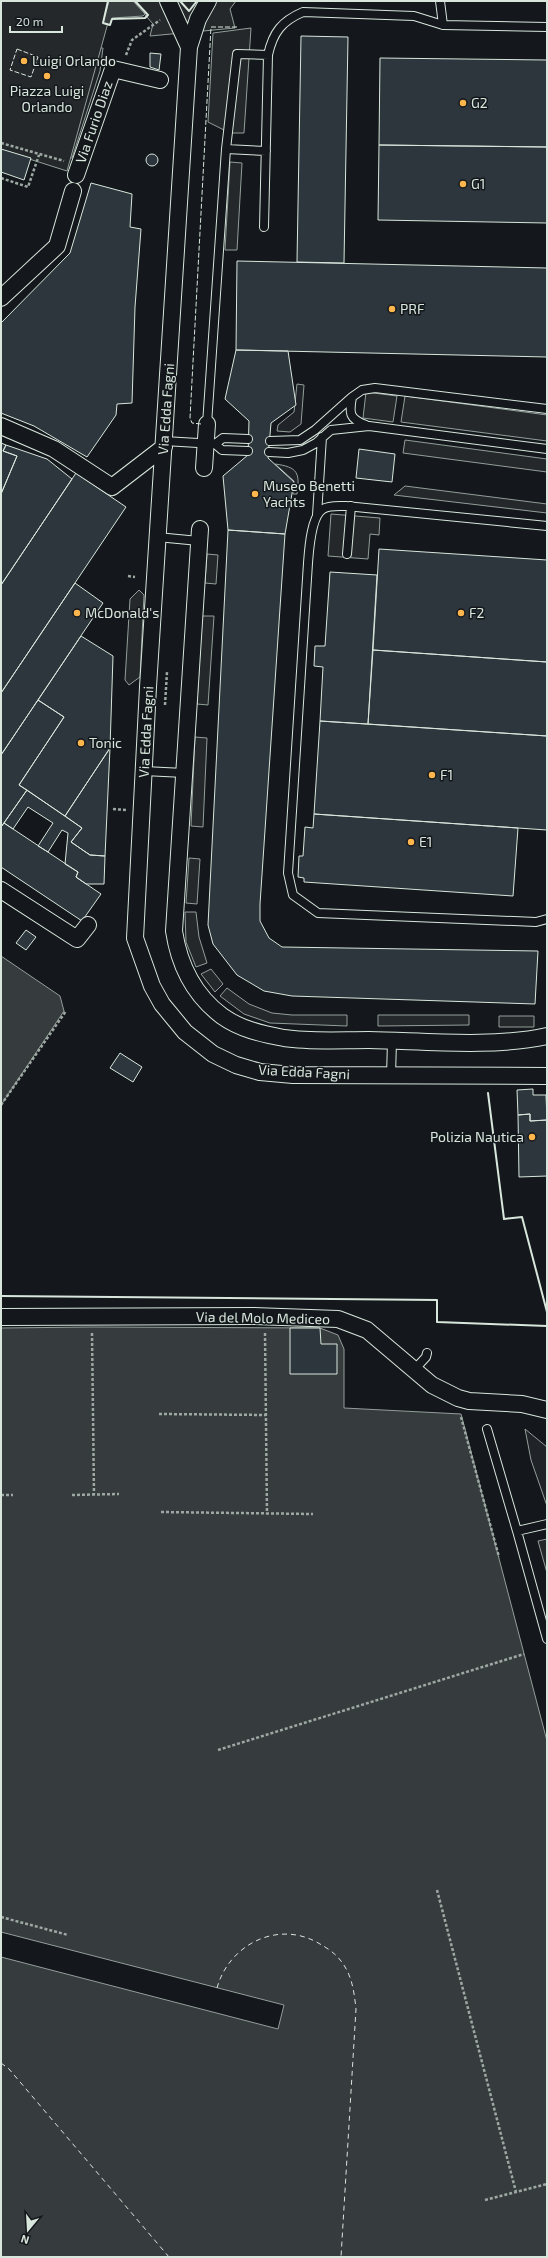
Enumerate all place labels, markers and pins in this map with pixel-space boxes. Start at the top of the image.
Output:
place label: Luigi Orlando [32,52,116,69]
marker: Luigi Orlando [19,56,29,66]
marker: Piazza Luigi Orlando [42,71,52,81]
place label: Piazza Luigi Orlando [10,82,84,115]
place label: G2 [471,94,488,111]
marker: G2 [458,98,468,108]
place label: G1 [471,175,485,192]
marker: G1 [458,179,468,189]
place label: PRF [400,300,425,317]
marker: PRF [387,304,397,314]
place label: Museo Benetti Yachts [263,477,355,510]
marker: Museo Benetti Yachts [250,489,260,499]
place label: McDonald's [85,604,159,621]
place label: F2 [469,604,485,621]
marker: McDonald's [72,608,82,618]
marker: F2 [456,608,466,618]
place label: Tonic [89,734,122,751]
marker: Tonic [76,738,86,748]
place label: F1 [440,766,453,783]
marker: F1 [427,770,437,780]
place label: E1 [419,833,432,850]
marker: E1 [406,837,416,847]
place label: Polizia Nautica [430,1128,524,1145]
marker: Polizia Nautica [527,1132,537,1142]

